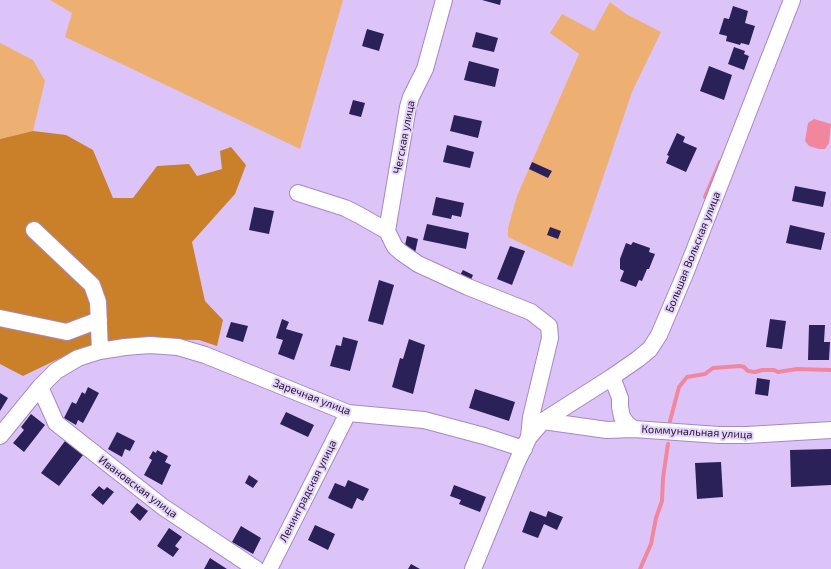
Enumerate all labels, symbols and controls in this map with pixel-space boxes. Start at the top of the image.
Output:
street label: Чегская улица [390,99,418,175]
street label: Большая Вольская улица [663,190,723,314]
street label: Заречная улица [271,376,353,418]
street label: Коммунальная улица [641,423,753,441]
street label: Ленинградская улица [276,438,340,544]
street label: Ивановская улица [96,453,180,521]

